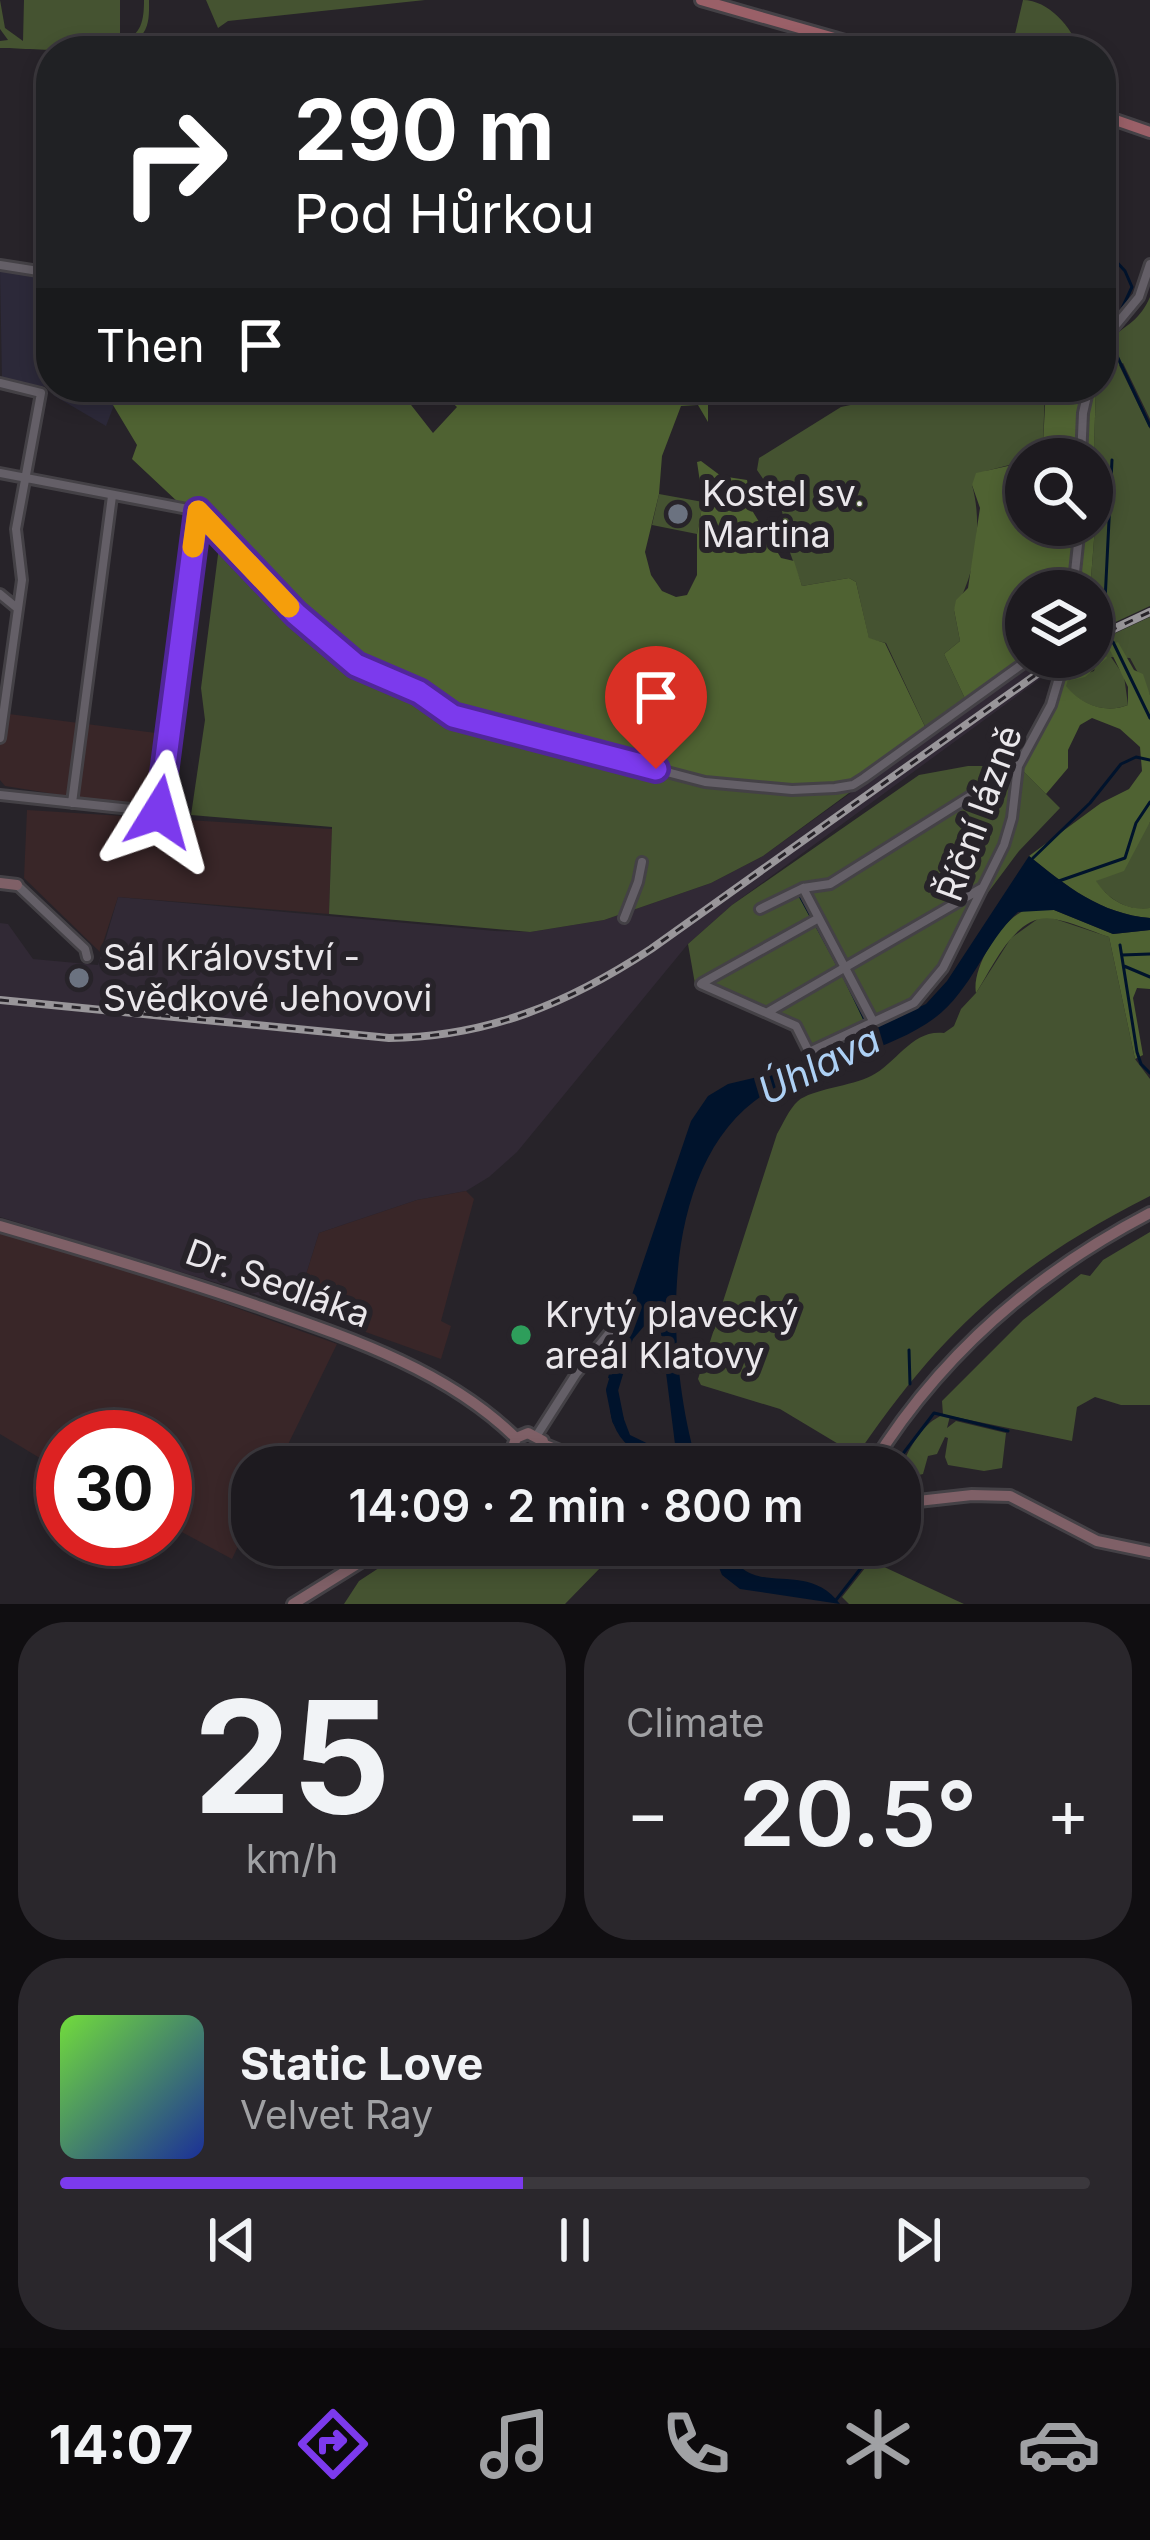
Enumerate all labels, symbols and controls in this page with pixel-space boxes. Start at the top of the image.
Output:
text: 290 m [294,79,555,180]
icon: right [96,84,252,240]
text: Pod Hůrkou [294,181,595,246]
icon: arrive [228,312,294,378]
text: Then [96,318,204,373]
map controls [1005,438,1113,678]
button: search [1005,438,1113,546]
place label: Kostel sv. Martina [702,471,865,556]
marker: Kostel sv. Martina [665,501,691,527]
button: layers [1005,570,1113,678]
pin [605,646,707,769]
icon: arrive [623,664,689,730]
street label: Říční lázně [927,719,1031,907]
position arrow [96,749,222,875]
place label: Sál Království - Svědkové Jehovovi [103,935,432,1020]
marker: Sál Království - Svědkové Jehovovi [66,965,92,991]
water label: Úhlava [750,1015,887,1114]
street label: Dr. Sedláka [180,1229,376,1337]
place label: Krytý plavecký areál Klatovy [545,1292,798,1377]
marker: Krytý plavecký areál Klatovy [508,1322,534,1348]
speed limit sign: 30 [36,1410,192,1566]
text: 14:09 · 2 min · 800 m [348,1478,804,1533]
text: 25 [193,1662,391,1851]
text: Climate [626,1699,765,1746]
text: 20.5° [739,1759,977,1868]
text: − [626,1773,670,1853]
text: + [1046,1773,1090,1853]
text: km/h [246,1835,338,1882]
text: Static Love [240,2036,483,2091]
text: Velvet Ray [240,2091,433,2138]
icon: previous [199,2207,265,2273]
icon: pause [542,2207,608,2273]
icon: next [885,2207,951,2273]
icon: directions [291,2402,375,2486]
icon: music [473,2402,557,2486]
icon: phone [654,2402,738,2486]
icon: climate [836,2402,920,2486]
icon: car [1017,2402,1101,2486]
text: 14:07 [49,2412,193,2477]

